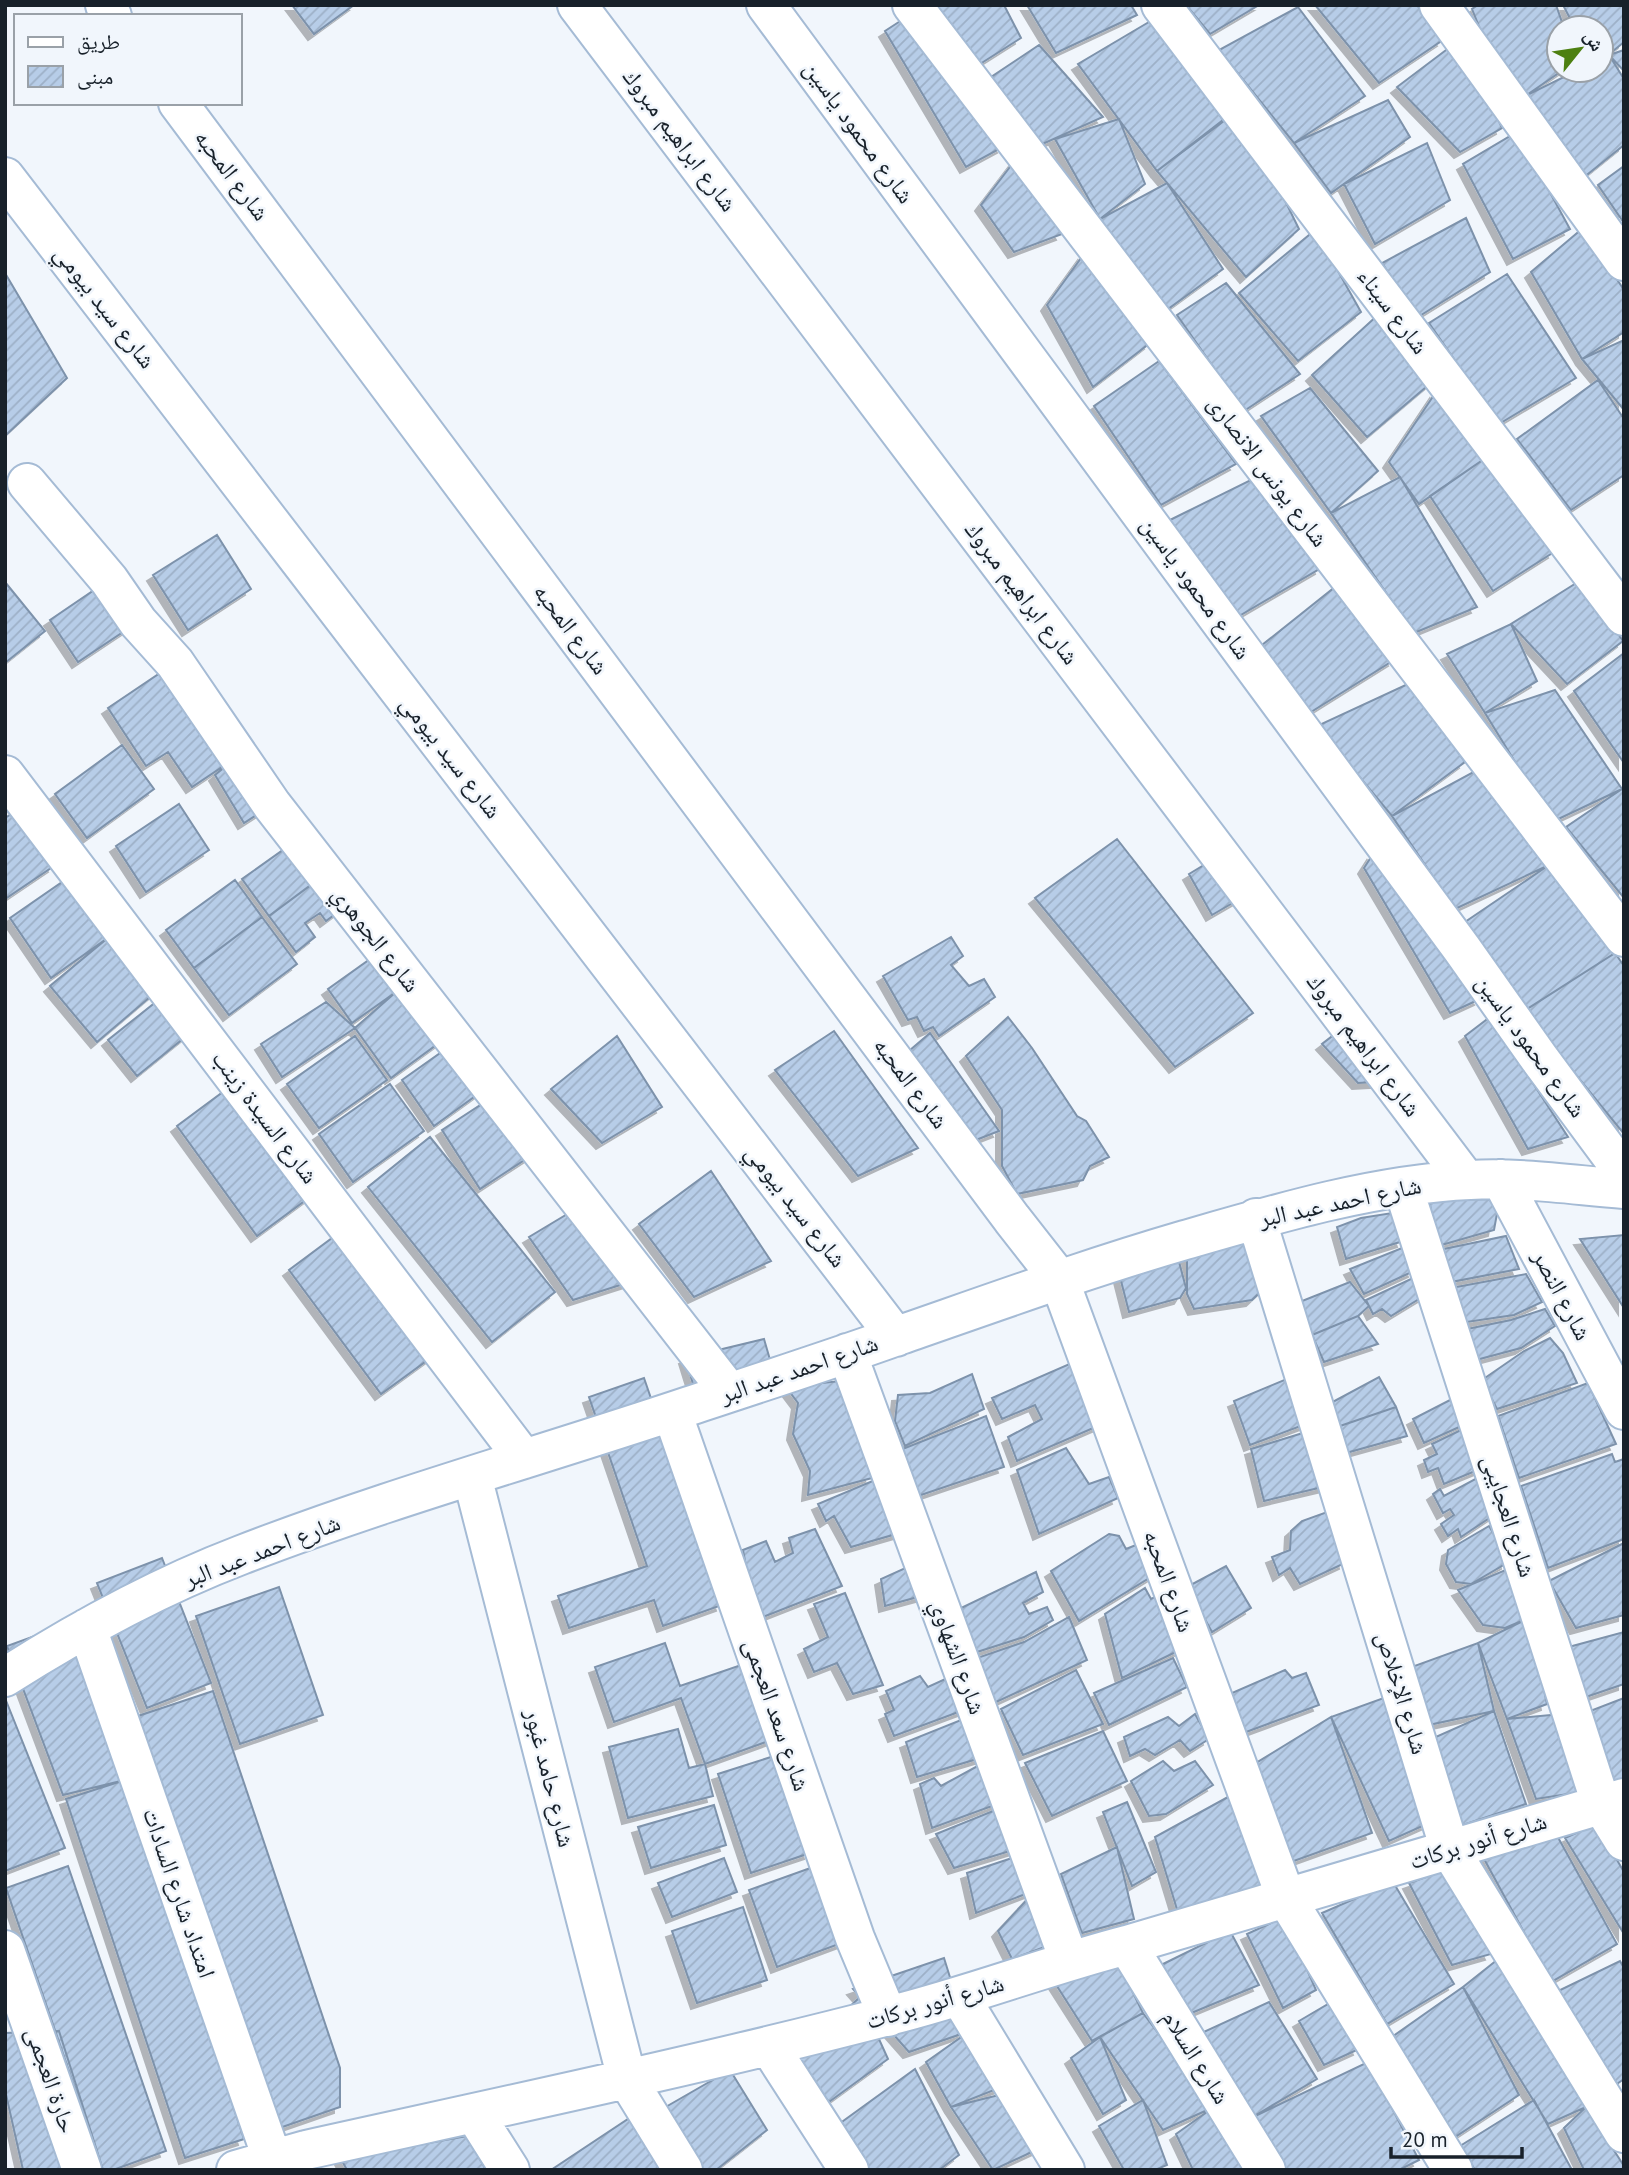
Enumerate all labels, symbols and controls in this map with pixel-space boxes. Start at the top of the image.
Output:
legend [14,14,242,105]
north arrow [1545,14,1615,84]
text: ش [1579,26,1610,55]
text: طريق [77,28,120,55]
street label: شارع محمود ياسين [797,54,922,209]
street label: شارع ابراهيم مبروك [615,62,745,218]
text: مبنى [77,63,113,90]
street label: شارع المحبه [188,123,277,227]
street label: شارع سيد بيومي [44,239,163,377]
street label: شارع سيناء [1351,261,1436,360]
street label: شارع يونس الانصارى [1201,388,1336,553]
street label: شارع محمود ياسين [1134,510,1259,665]
street label: شارع ابراهيم مبروك [957,515,1087,671]
street label: شارع المحبه [527,577,616,681]
street label: شارع سيد بيومي [390,689,509,827]
street label: شارع الجوهري [322,879,428,1001]
street label: شارع ابراهيم مبروك [1299,967,1429,1123]
street label: شارع محمود ياسين [1469,968,1594,1123]
street label: شارع المحبه [867,1031,956,1135]
street label: شارع السيدة زينب [205,1044,326,1190]
street label: شارع سيد بيومي [735,1138,854,1276]
street label: شارع احمد عبد البر [1255,1169,1424,1234]
street label: شارع النصر [1525,1243,1599,1345]
street label: شارع احمد عبد البر [715,1327,882,1410]
street label: شارع العجايبى [1475,1451,1544,1581]
street label: شارع احمد عبد البر [178,1506,344,1595]
street label: شارع المحبه [1137,1525,1202,1636]
street label: شارع الشهاوي [920,1595,994,1720]
street label: شارع الإخلاص [1369,1628,1436,1758]
street label: شارع سعد العجمى [737,1635,818,1795]
street label: شارع حامد غبور [518,1704,583,1850]
street label: امتداد شارع السادات [136,1804,223,1982]
street label: شارع أنور بركات [1405,1805,1550,1876]
street label: شارع أنور بركات [862,1967,1007,2036]
street label: شارع السلام [1155,2004,1237,2110]
street label: حارة العجمى [19,2023,84,2137]
scale bar [1391,2116,1522,2160]
text: 20 m [1402,2126,1448,2153]

